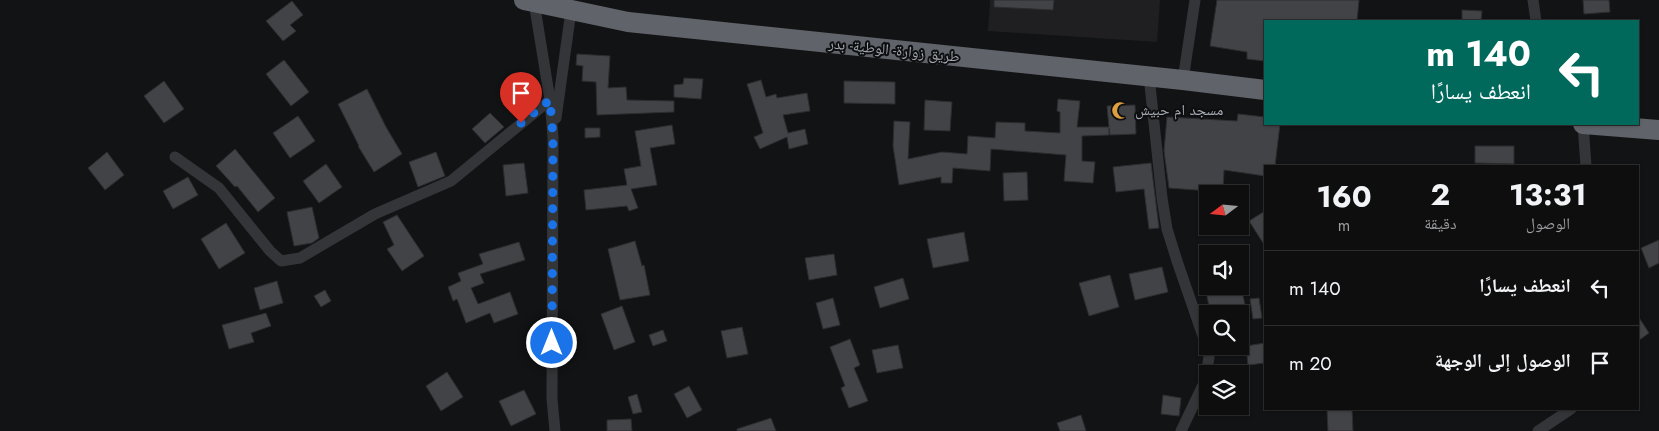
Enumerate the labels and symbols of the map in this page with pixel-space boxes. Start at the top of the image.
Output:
street label: طريق زوارة- الوطية- بدر [826,32,961,68]
pin [500,72,542,123]
place label: مسجد ام حبيش [1135,99,1224,121]
mosque icon: مسجد ام حبيش [1111,100,1131,120]
north arrow [1199,185,1249,235]
position arrow [525,316,577,368]

